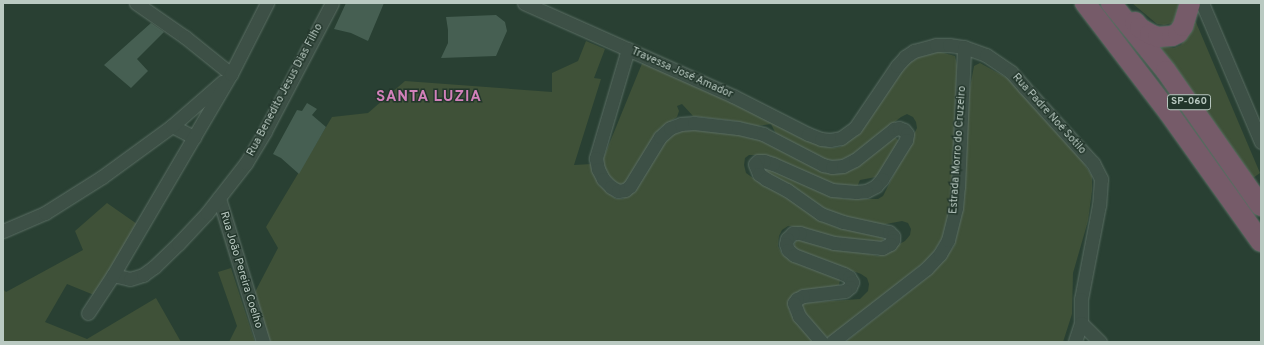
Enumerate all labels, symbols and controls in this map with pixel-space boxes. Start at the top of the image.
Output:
street label: Rua Benedito Jesus Dias Filho [244,21,326,159]
street label: Travessa José Amador [629,45,735,101]
street label: Rua Padre Noé Sotilo [1009,71,1089,157]
street label: Estrada Morro do Cruzeiro [947,86,969,214]
district label: SANTA LUZIA [376,89,482,107]
road number: SP-060 [1167,94,1211,110]
street label: Rua João Pereira Coelho [217,210,265,330]

